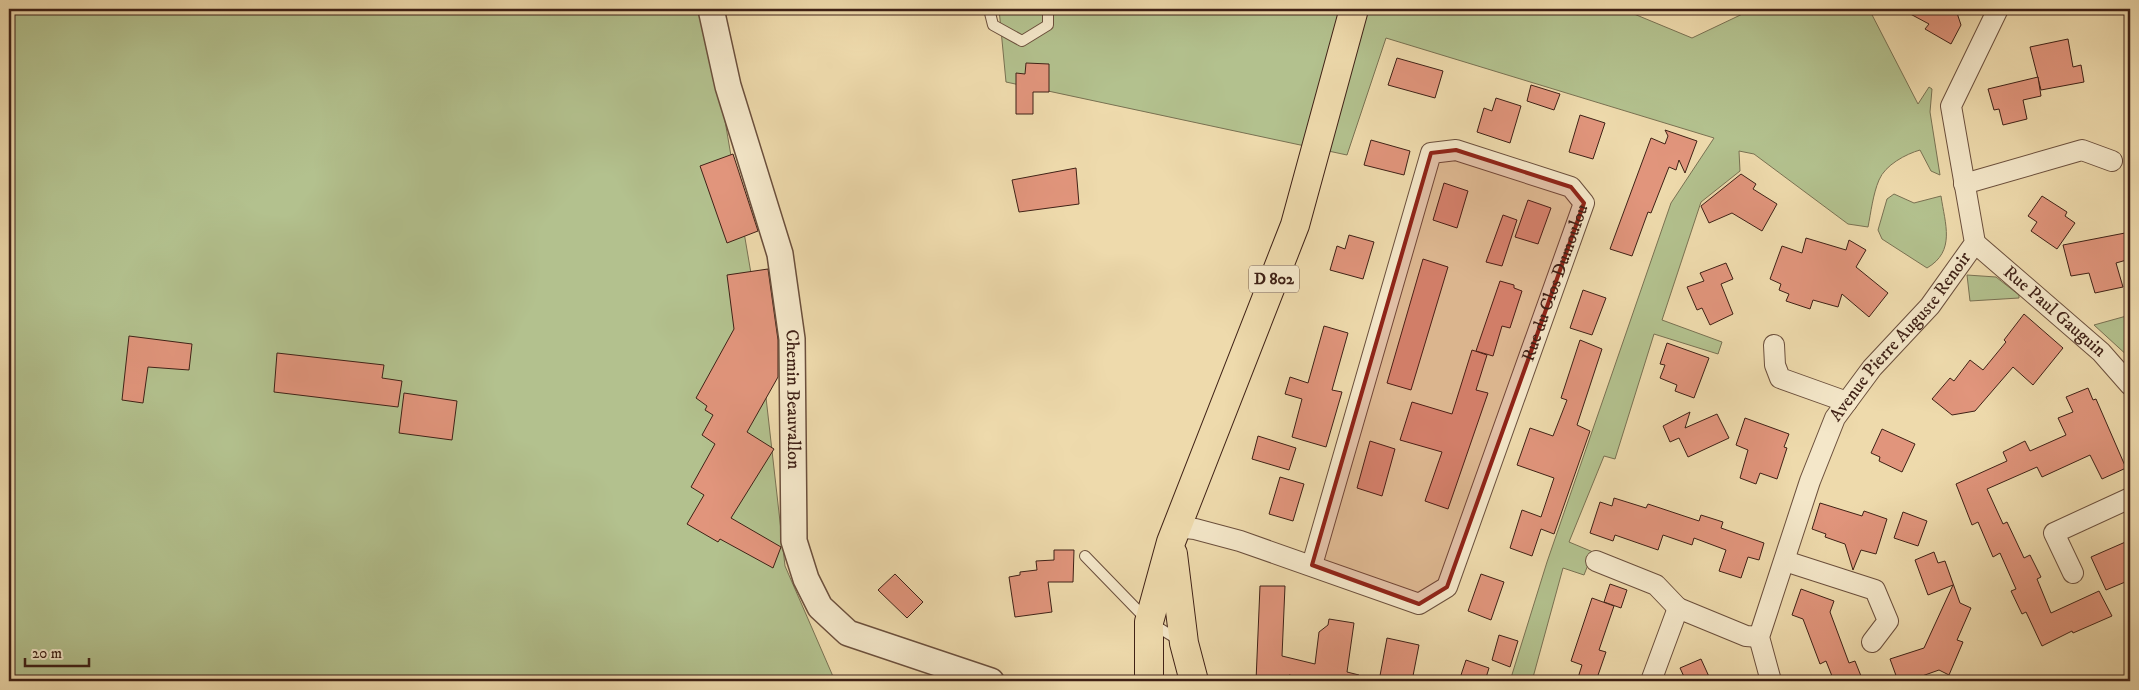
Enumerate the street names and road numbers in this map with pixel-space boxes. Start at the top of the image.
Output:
street label: Rue du Clos Dumoulou [1517,201,1594,365]
street label: Avenue Pierre Auguste Renoir [1825,248,1976,426]
street label: Rue Paul Gauguin [1999,261,2111,362]
road number: D 802 [1249,266,1299,292]
street label: Chemin Beauvallon [780,328,804,470]

